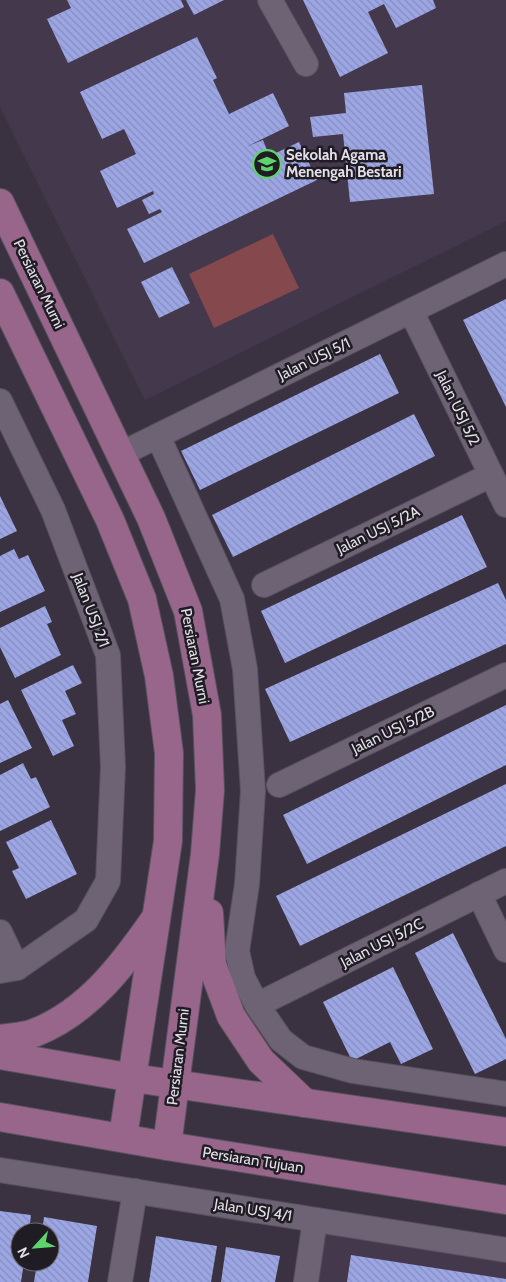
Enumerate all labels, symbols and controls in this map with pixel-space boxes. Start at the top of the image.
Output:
place label: Sekolah Agama Menengah Bestari [286,146,402,181]
school or university icon: Sekolah Agama Menengah Bestari [252,149,282,179]
street label: Persiaran Murni [10,236,68,332]
street label: Jalan USJ 5/1 [274,334,353,385]
street label: Jalan USJ 5/2 [432,367,484,448]
street label: Jalan USJ 5/2A [333,502,423,558]
street label: Jalan USJ 2/1 [68,570,113,650]
street label: Persiaran Murni [177,607,213,705]
street label: Jalan USJ 5/2B [348,702,437,758]
street label: Jalan USJ 5/2C [337,914,426,972]
street label: Persiaran Murni [163,1008,193,1106]
street label: Persiaran Tujuan [201,1143,305,1177]
street label: Jalan USJ 4/1 [212,1195,293,1225]
north arrow [10,1222,60,1272]
text: N [13,1244,34,1261]

